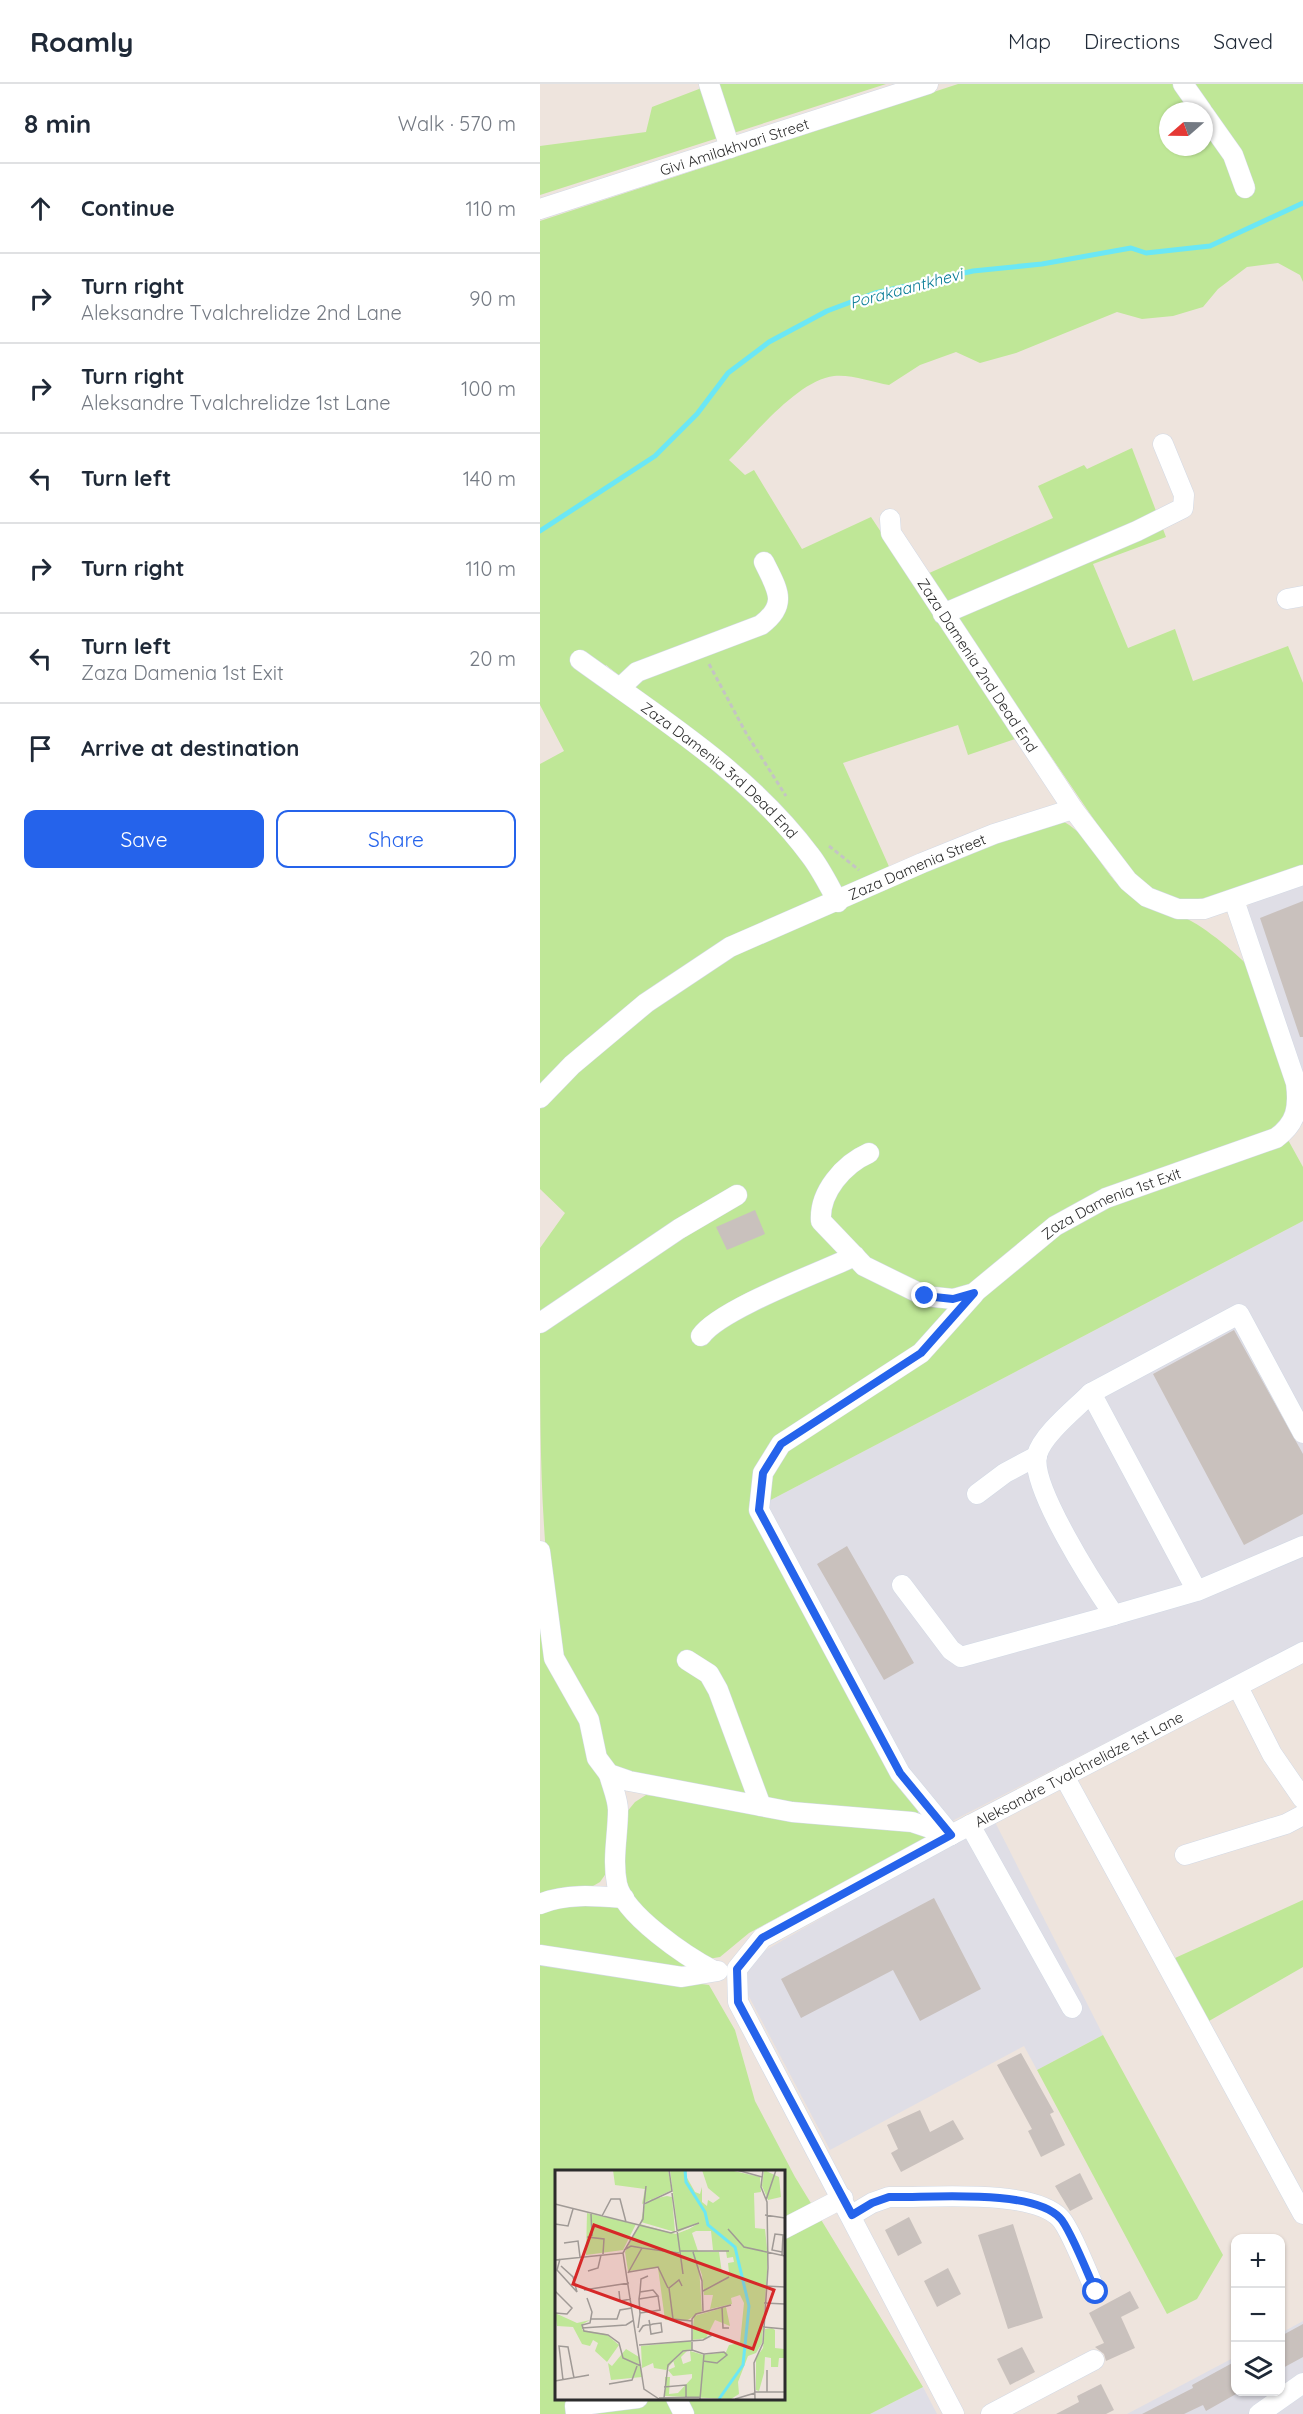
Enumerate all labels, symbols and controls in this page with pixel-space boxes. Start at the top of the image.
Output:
text: Roamly [30,24,134,59]
text: Map [1008,28,1051,54]
text: Directions [1084,28,1180,54]
text: Saved [1213,28,1273,54]
north arrow [1159,102,1213,156]
text: 8 min [24,107,91,140]
text: Walk · 570 m [398,111,516,136]
street label: Givi Amilakhvari Street [657,114,811,179]
icon: ahead [24,192,57,225]
text: Continue [81,194,175,222]
text: 110 m [466,196,516,221]
water label: Porakaantkhevi [847,263,966,313]
text: Turn right [81,272,185,300]
icon: right [24,282,57,315]
text: 90 m [469,286,516,311]
text: Aleksandre Tvalchrelidze 2nd Lane [81,300,402,325]
text: Turn right [81,362,185,390]
icon: right [24,372,57,405]
text: 100 m [461,376,516,401]
text: Aleksandre Tvalchrelidze 1st Lane [81,390,391,415]
icon: left [24,462,57,495]
text: Turn left [81,464,171,492]
text: 140 m [463,466,516,491]
icon: right [24,552,57,585]
text: Turn right [81,554,185,582]
text: 110 m [466,556,516,581]
street label: Zaza Damenia 2nd Dead End [914,574,1042,755]
text: Turn left [81,632,171,660]
icon: left [24,642,57,675]
text: 20 m [469,646,516,671]
text: Zaza Damenia 1st Exit [81,660,284,685]
street label: Zaza Damenia 3rd Dead End [638,697,802,842]
icon: arrive [24,732,57,765]
text: Arrive at destination [81,734,299,762]
button: Save [24,810,264,868]
button: Share [276,810,516,868]
street label: Zaza Damenia Street [845,829,988,904]
street label: Zaza Damenia 1st Exit [1037,1163,1183,1243]
route end [911,1282,937,1308]
street label: Aleksandre Tvalchrelidze 1st Lane [971,1707,1186,1831]
inset map [555,2170,784,2399]
map controls [1231,2234,1285,2396]
button: + [1231,2234,1285,2288]
route start [1082,2278,1108,2304]
button: − [1231,2288,1285,2342]
button: layers [1231,2342,1285,2396]

